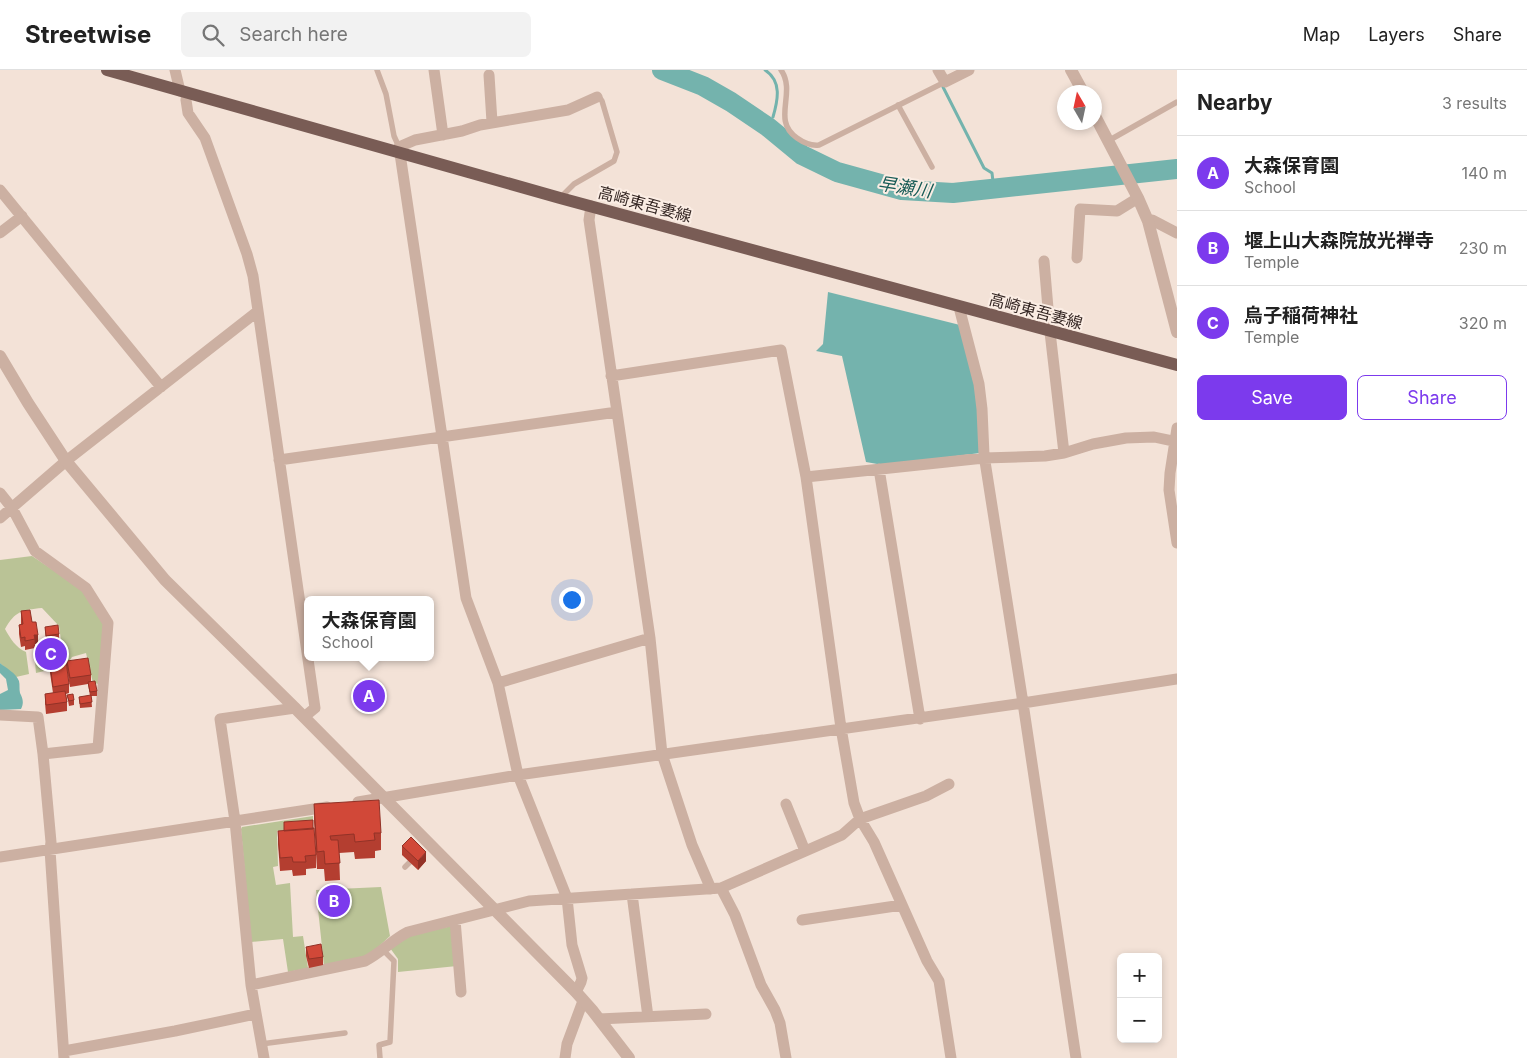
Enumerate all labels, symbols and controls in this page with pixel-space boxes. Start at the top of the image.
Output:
search box [181,12,531,57]
text: Streetwise [25,20,151,49]
icon: search [199,21,227,49]
text: Search here [239,23,348,46]
text: Map [1303,24,1340,45]
text: Layers [1368,24,1425,45]
text: Share [1453,24,1502,45]
north arrow [1057,85,1102,130]
text: Nearby [1197,90,1272,115]
text: 3 results [1442,93,1507,113]
text: 大森保育園 [1244,154,1339,177]
text: A [1207,163,1219,183]
text: 140 m [1462,163,1507,183]
water label: 早瀬川 [877,172,935,202]
text: School [1244,177,1296,197]
street label: 高崎東吾妻線 [596,182,694,226]
text: 堰上山大森院放光禅寺 [1244,229,1434,252]
text: B [1208,238,1218,258]
text: 230 m [1459,238,1507,258]
text: Temple [1244,252,1299,272]
street label: 高崎東吾妻線 [987,289,1085,333]
text: 烏子稲荷神社 [1244,304,1358,327]
text: C [1207,313,1219,333]
text: 320 m [1459,313,1507,333]
text: Temple [1244,327,1299,347]
button: Save [1197,375,1347,420]
button: Share [1357,375,1507,420]
your location [559,587,585,613]
popup [304,596,434,661]
text: 大森保育園 [321,609,417,632]
text: School [321,632,373,652]
pin: C [35,635,67,673]
pin: A [353,677,385,715]
pin: B [318,882,350,920]
map controls [1117,953,1162,1043]
button: + [1117,953,1162,998]
button: − [1117,998,1162,1043]

